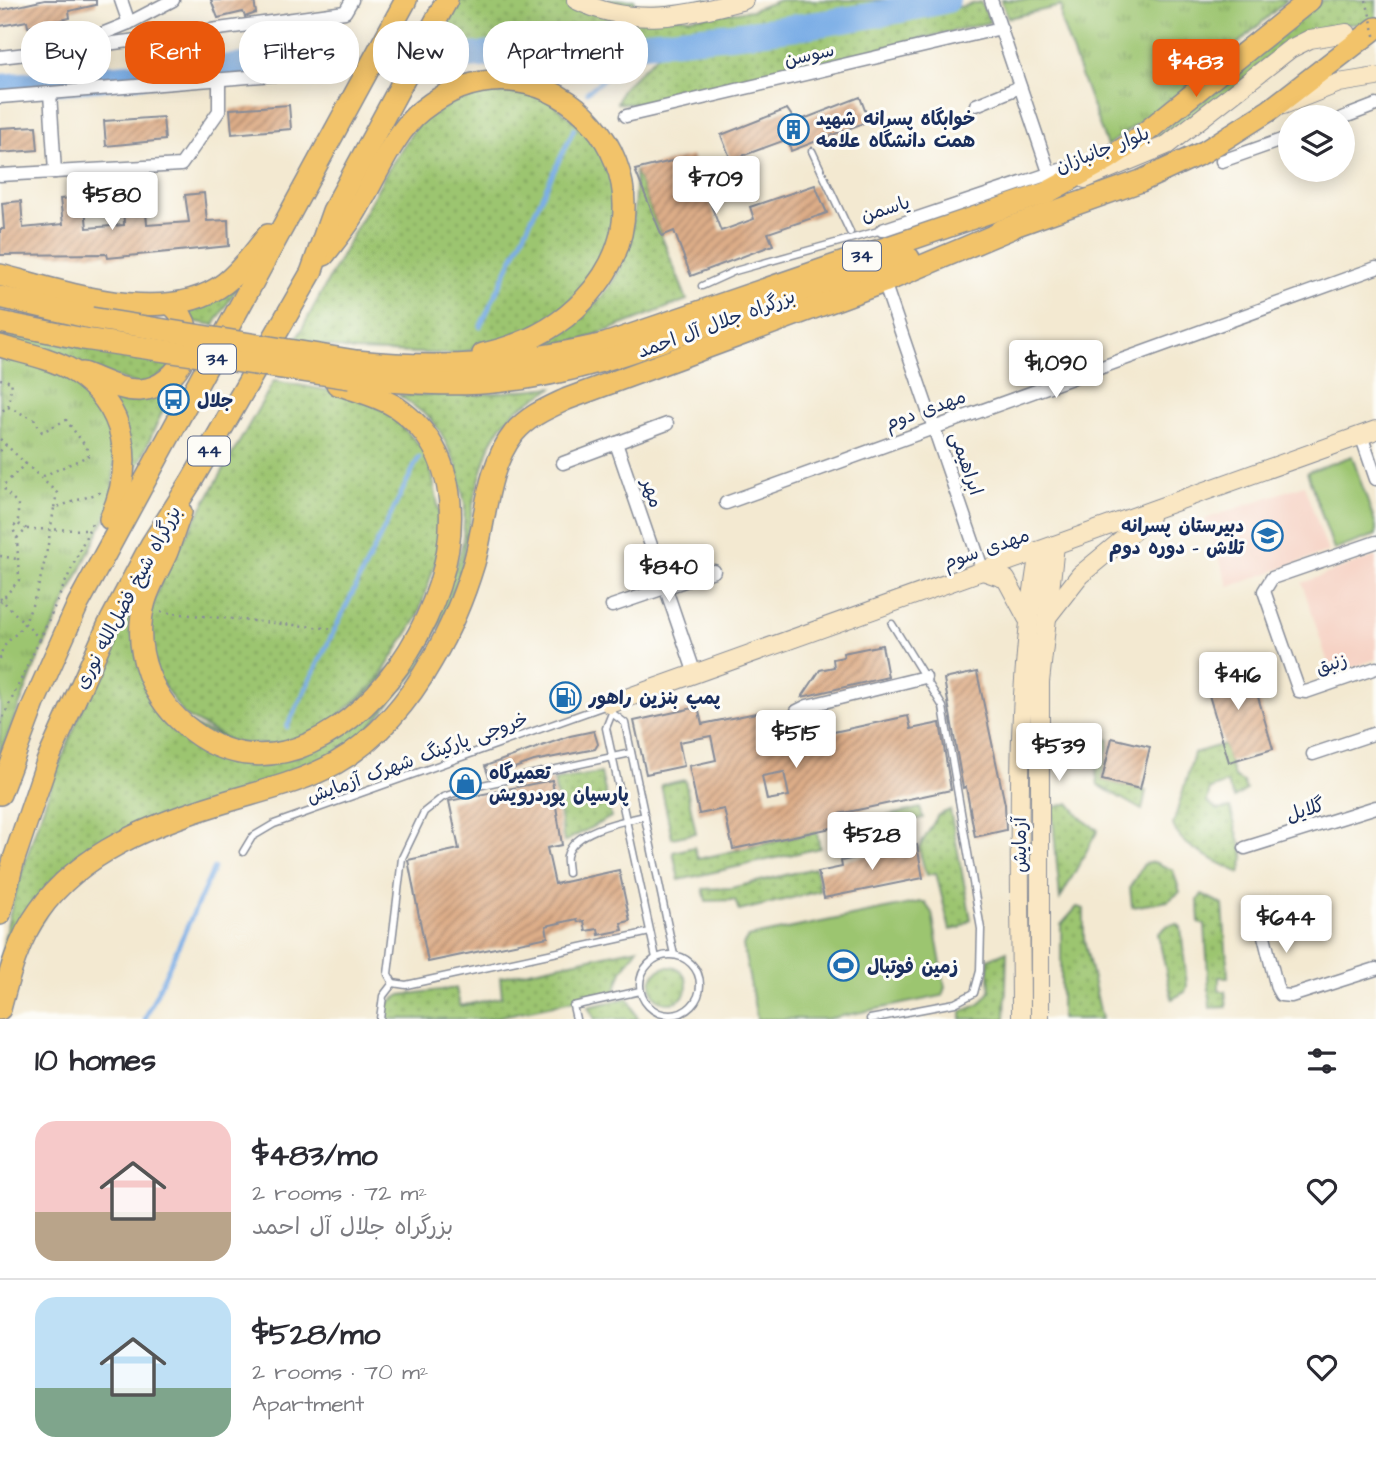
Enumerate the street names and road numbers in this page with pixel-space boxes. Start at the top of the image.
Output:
street label: سوسن [781,37,837,74]
street label: بلوار جانبازان [1052,120,1153,181]
street label: یاسمن [858,189,913,230]
road number: 34 [843,242,881,270]
street label: بزرگراه جلال آل احمد [634,283,799,366]
road number: 34 [198,344,236,374]
street label: مهدی دوم [881,383,970,438]
street label: ابراهیمی [942,428,989,499]
road number: 44 [188,436,230,466]
street label: مهر [633,474,669,512]
street label: بزرگراه شیخ فضل‌الله نوری [68,501,188,694]
street label: مهدی سوم [940,522,1033,577]
street label: زنبق [1312,647,1351,682]
street label: خروجی پارکینگ شهرک آزمایش [303,706,532,811]
street label: گلایل [1283,792,1328,829]
street label: آزمایش [1007,816,1034,873]

